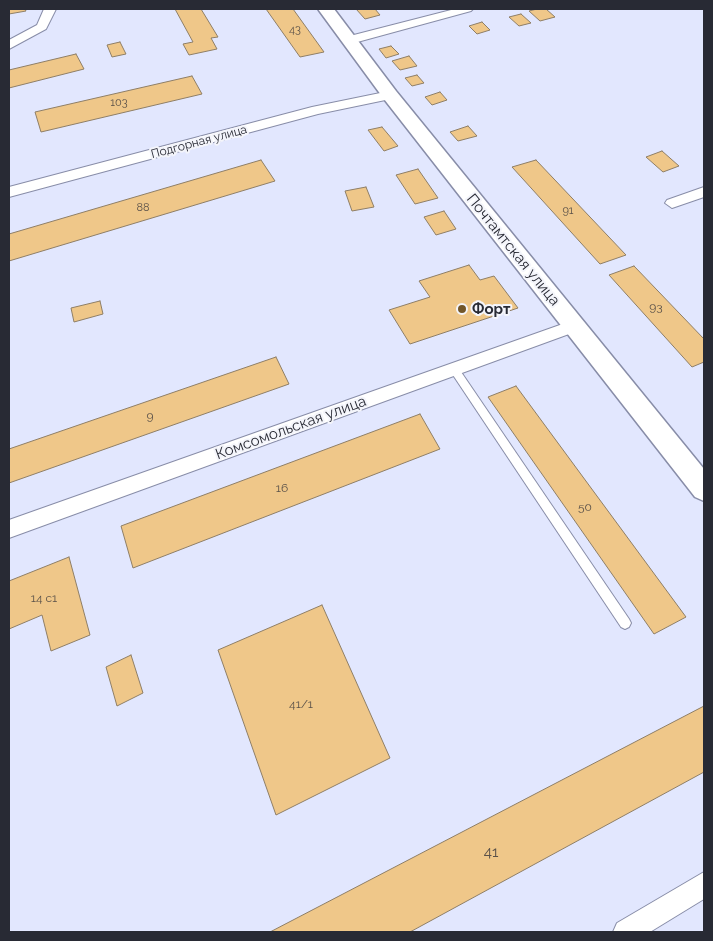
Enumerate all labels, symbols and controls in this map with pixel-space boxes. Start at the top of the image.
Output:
house number: 43 [289,23,301,37]
house number: 103 [110,96,128,110]
street label: Подгорная улица [149,122,249,162]
street label: Почтамтская улица [462,191,564,309]
house number: 88 [136,201,150,215]
house number: 91 [562,204,574,218]
place label: Форт [472,300,510,318]
house number: 93 [649,300,663,314]
marker: Форт [456,303,468,315]
street label: Комсомольская улица [213,392,369,464]
house number: 9 [146,409,154,423]
house number: 16 [276,481,288,495]
house number: 50 [578,500,592,514]
house number: 14 с1 [31,591,57,605]
house number: 41/1 [289,697,313,711]
house number: 41 [484,843,498,861]

